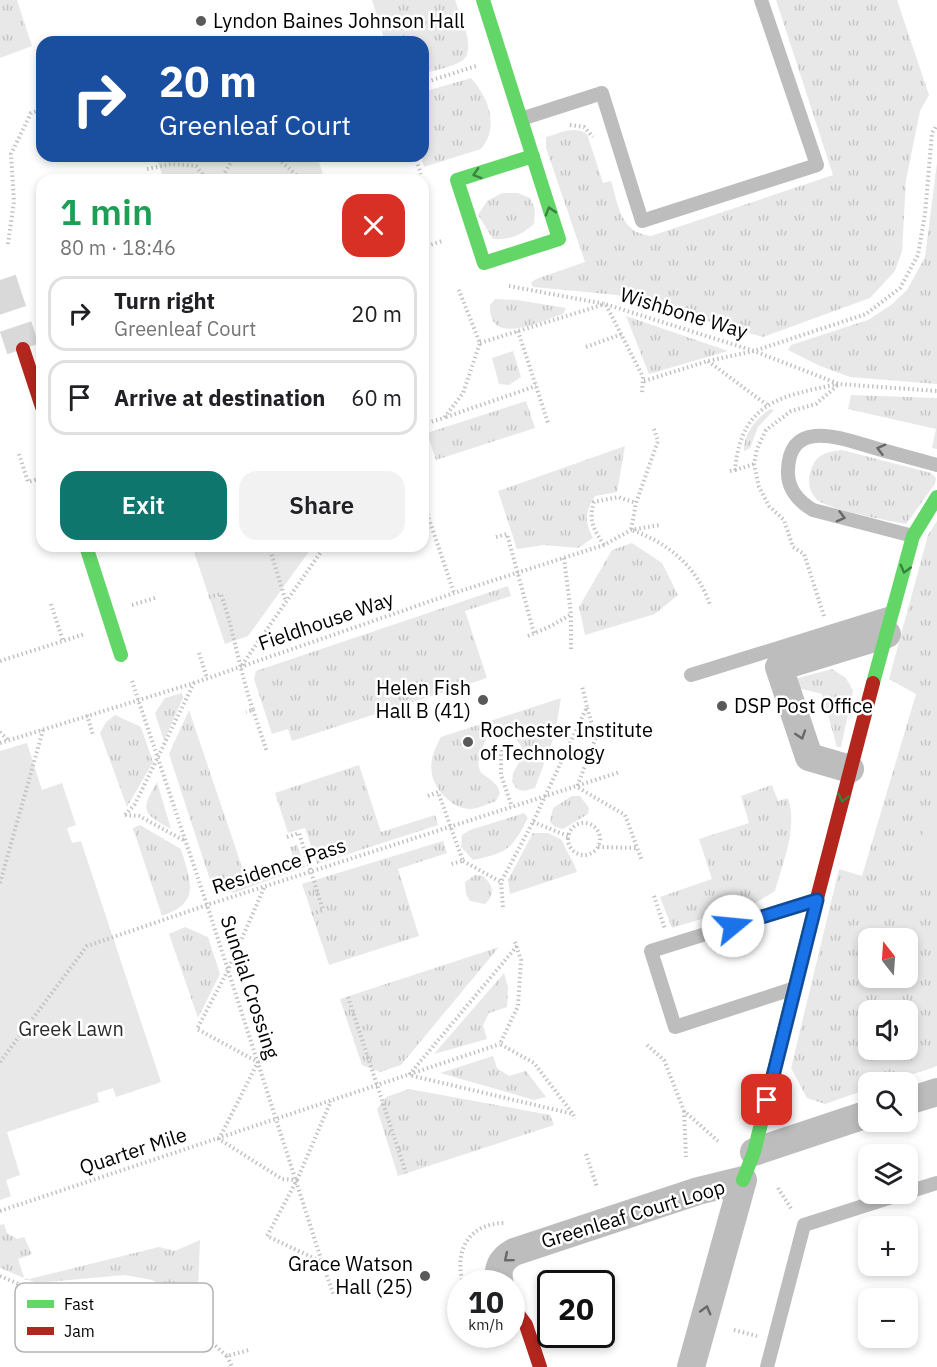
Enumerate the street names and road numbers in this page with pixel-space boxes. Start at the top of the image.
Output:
street label: Wishbone Way [617,280,751,345]
street label: Fieldhouse Way [254,585,397,656]
street label: Residence Pass [208,831,349,900]
street label: Sundial Crossing [215,912,286,1062]
street label: Quarter Mile [76,1120,190,1181]
street label: Greenleaf Court Loop [538,1173,728,1254]

